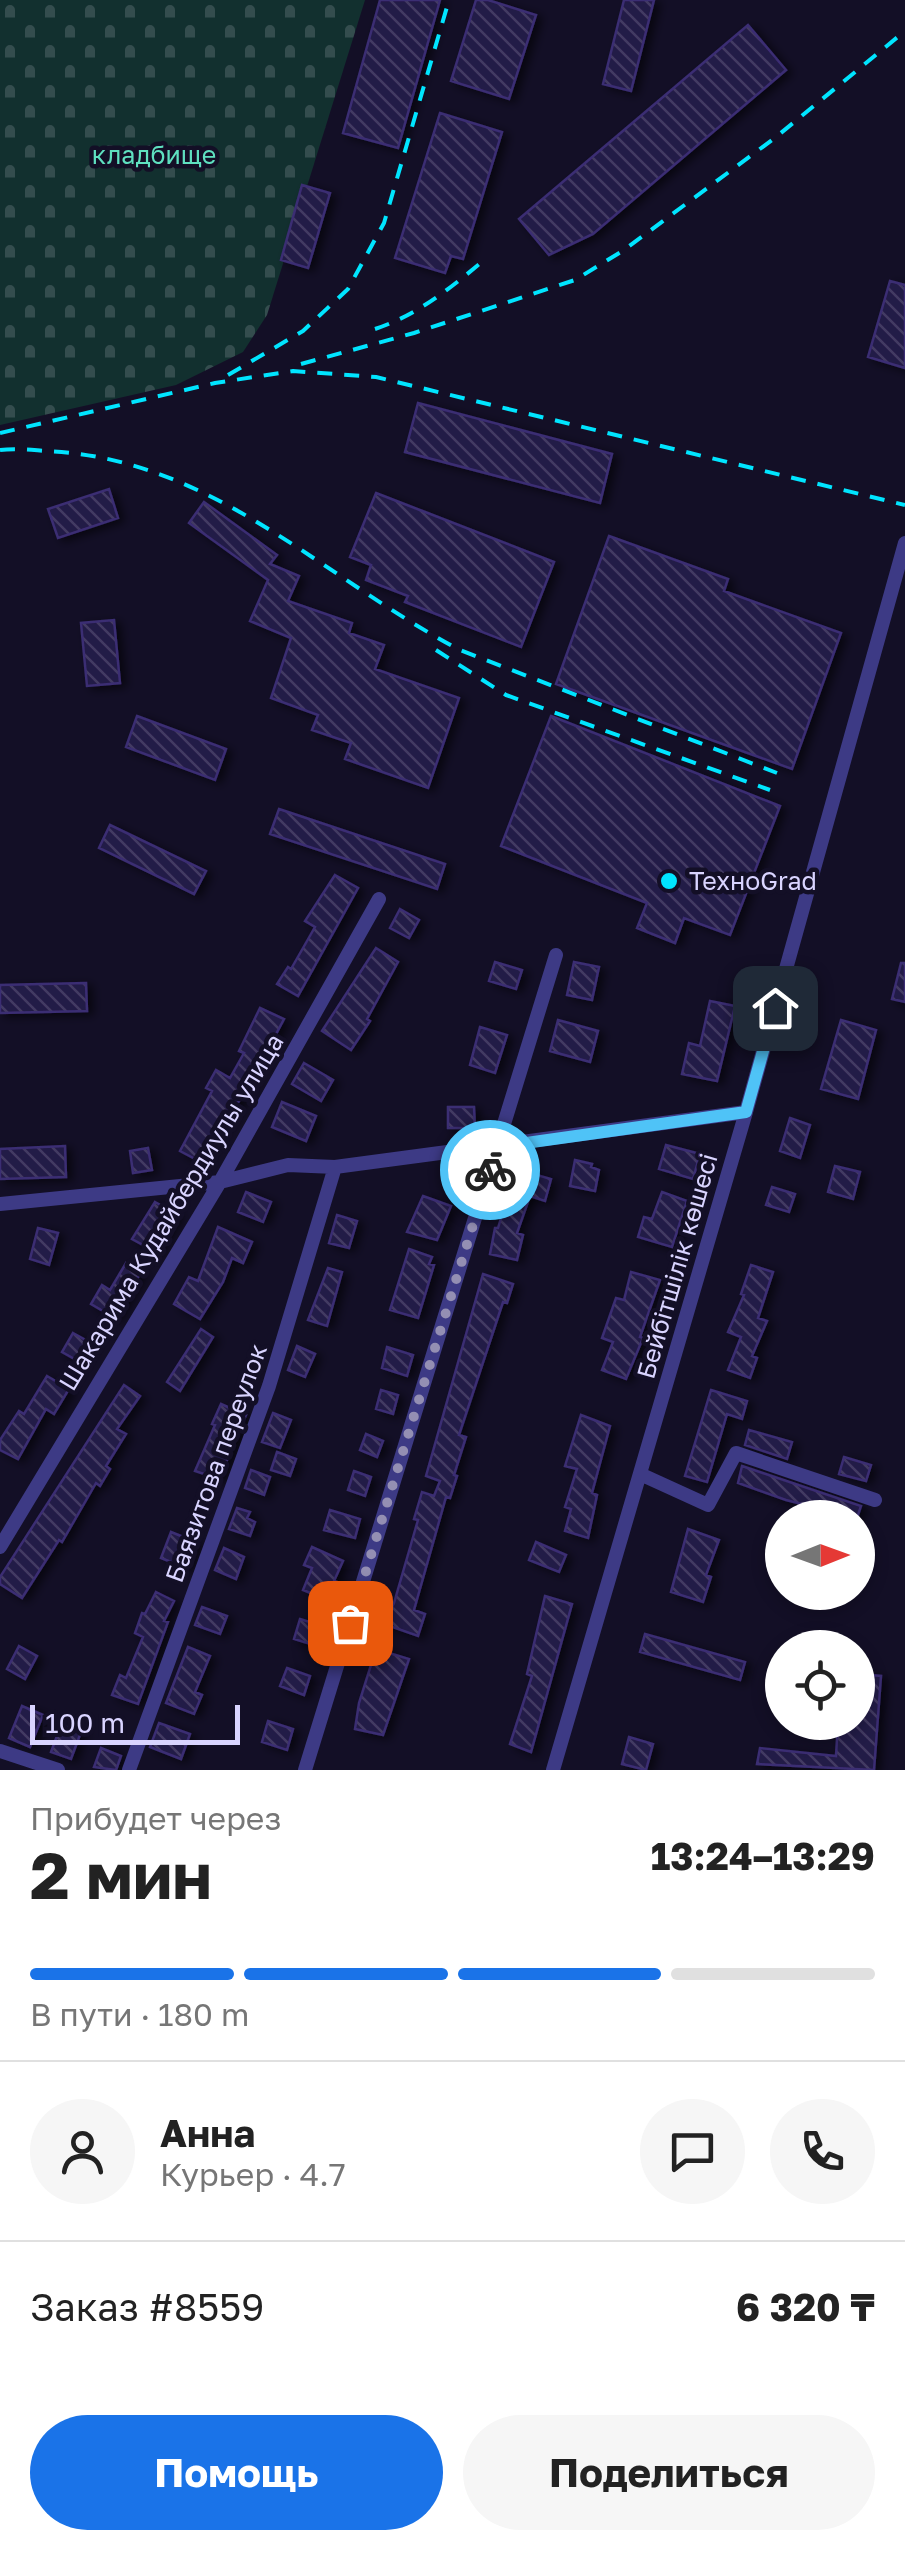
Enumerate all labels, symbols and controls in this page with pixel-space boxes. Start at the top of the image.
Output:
park label: кладбище [92,139,216,170]
place label: ТехноGrad [689,865,817,896]
marker: ТехноGrad [658,870,680,892]
pin [733,966,818,1051]
icon: home [748,981,803,1036]
street label: Шакарима Кудайбердиулы улица [51,1028,290,1396]
courier [440,1120,540,1220]
icon: bike [463,1143,518,1198]
street label: Бейбітшілік көшесі [629,1150,724,1382]
street label: Баязитова переулок [158,1339,273,1586]
north arrow [765,1500,875,1610]
map controls [765,1500,875,1740]
pin [308,1581,393,1666]
icon: bag [323,1596,378,1651]
button: locate [765,1630,875,1740]
scale bar [30,1700,240,1744]
text: 100 m [45,1706,125,1739]
text: Прибудет через [30,1799,281,1837]
text: 13:24–13:29 [651,1833,875,1878]
text: 2 мин [30,1835,212,1913]
text: В пути · 180 m [30,1995,249,2033]
button: person [30,2099,135,2204]
button: chat [640,2099,745,2204]
button: phone [770,2099,875,2204]
text: Анна [160,2110,255,2155]
text: Курьер · 4.7 [160,2155,346,2193]
text: Заказ #8559 [30,2284,264,2329]
text: 6 320 ₸ [736,2284,875,2329]
button: Помощь [30,2415,443,2530]
button: Поделиться [463,2415,875,2530]

